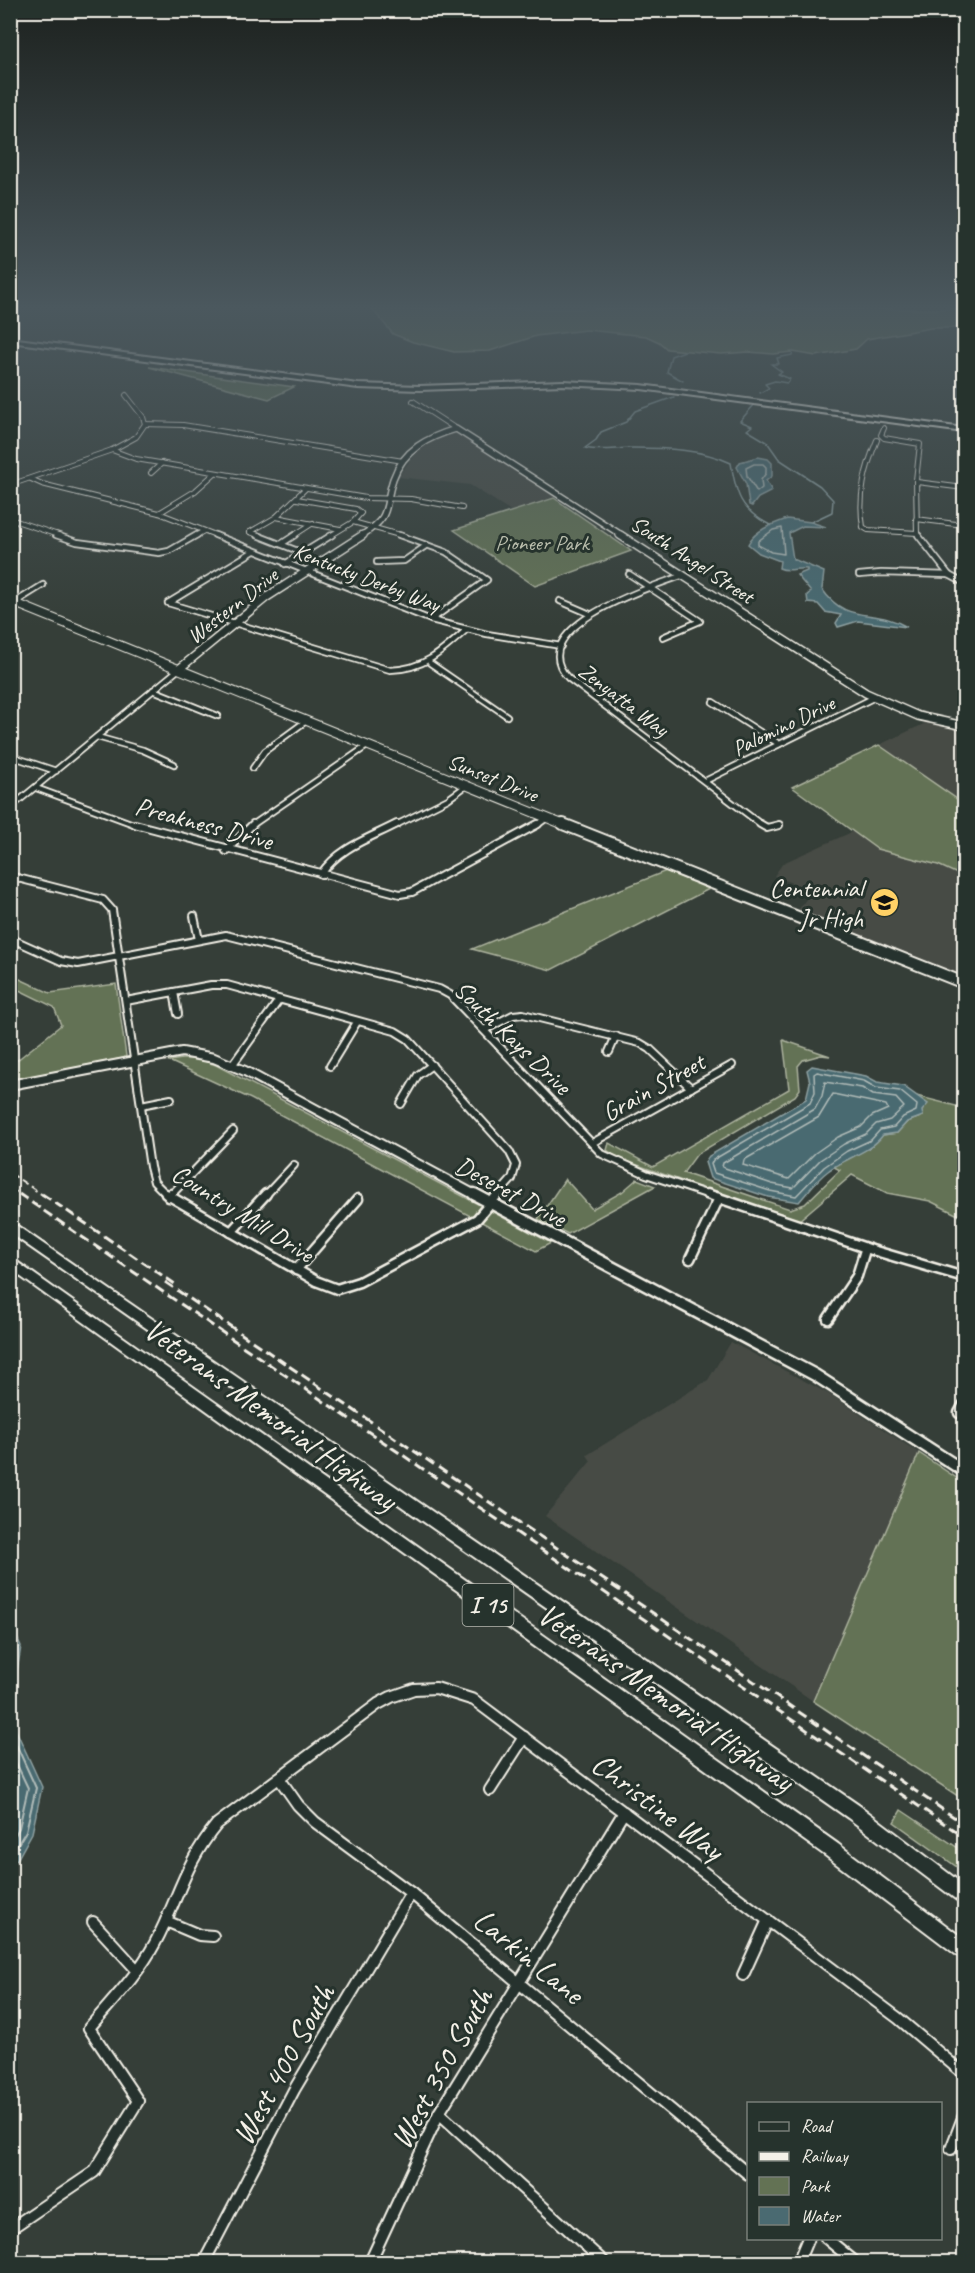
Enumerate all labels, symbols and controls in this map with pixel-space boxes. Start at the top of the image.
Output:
street label: South Angel Street [626,510,762,612]
park label: Pioneer Park [495,529,591,557]
street label: Kentucky Derby Way [289,537,446,620]
street label: Western Drive [182,561,285,650]
street label: Zenyatta Way [573,657,675,744]
street label: Palomino Drive [728,688,841,763]
street label: Sunset Drive [443,747,544,809]
street label: Preakness Drive [132,789,278,858]
place label: Centennial Jr High [770,872,868,935]
school or university icon: Centennial Jr High [868,887,900,919]
street label: South Kays Drive [447,973,580,1103]
street label: Grain Street [596,1045,712,1129]
street label: Deseret Drive [450,1149,573,1235]
street label: Country Mill Drive [166,1157,321,1271]
street label: Veterans Memorial Highway [136,1309,407,1521]
road number: I 15 [462,1584,514,1626]
street label: Veterans Memorial Highway [530,1594,803,1802]
street label: Christine Way [583,1743,735,1871]
street label: Larkin Lane [465,1899,594,2015]
street label: West 400 South [222,1975,345,2152]
street label: West 350 South [380,1979,503,2156]
legend [747,2102,942,2240]
text: Road [801,2115,834,2137]
text: Railway [801,2145,849,2167]
text: Park [801,2175,831,2197]
text: Water [801,2205,842,2227]

